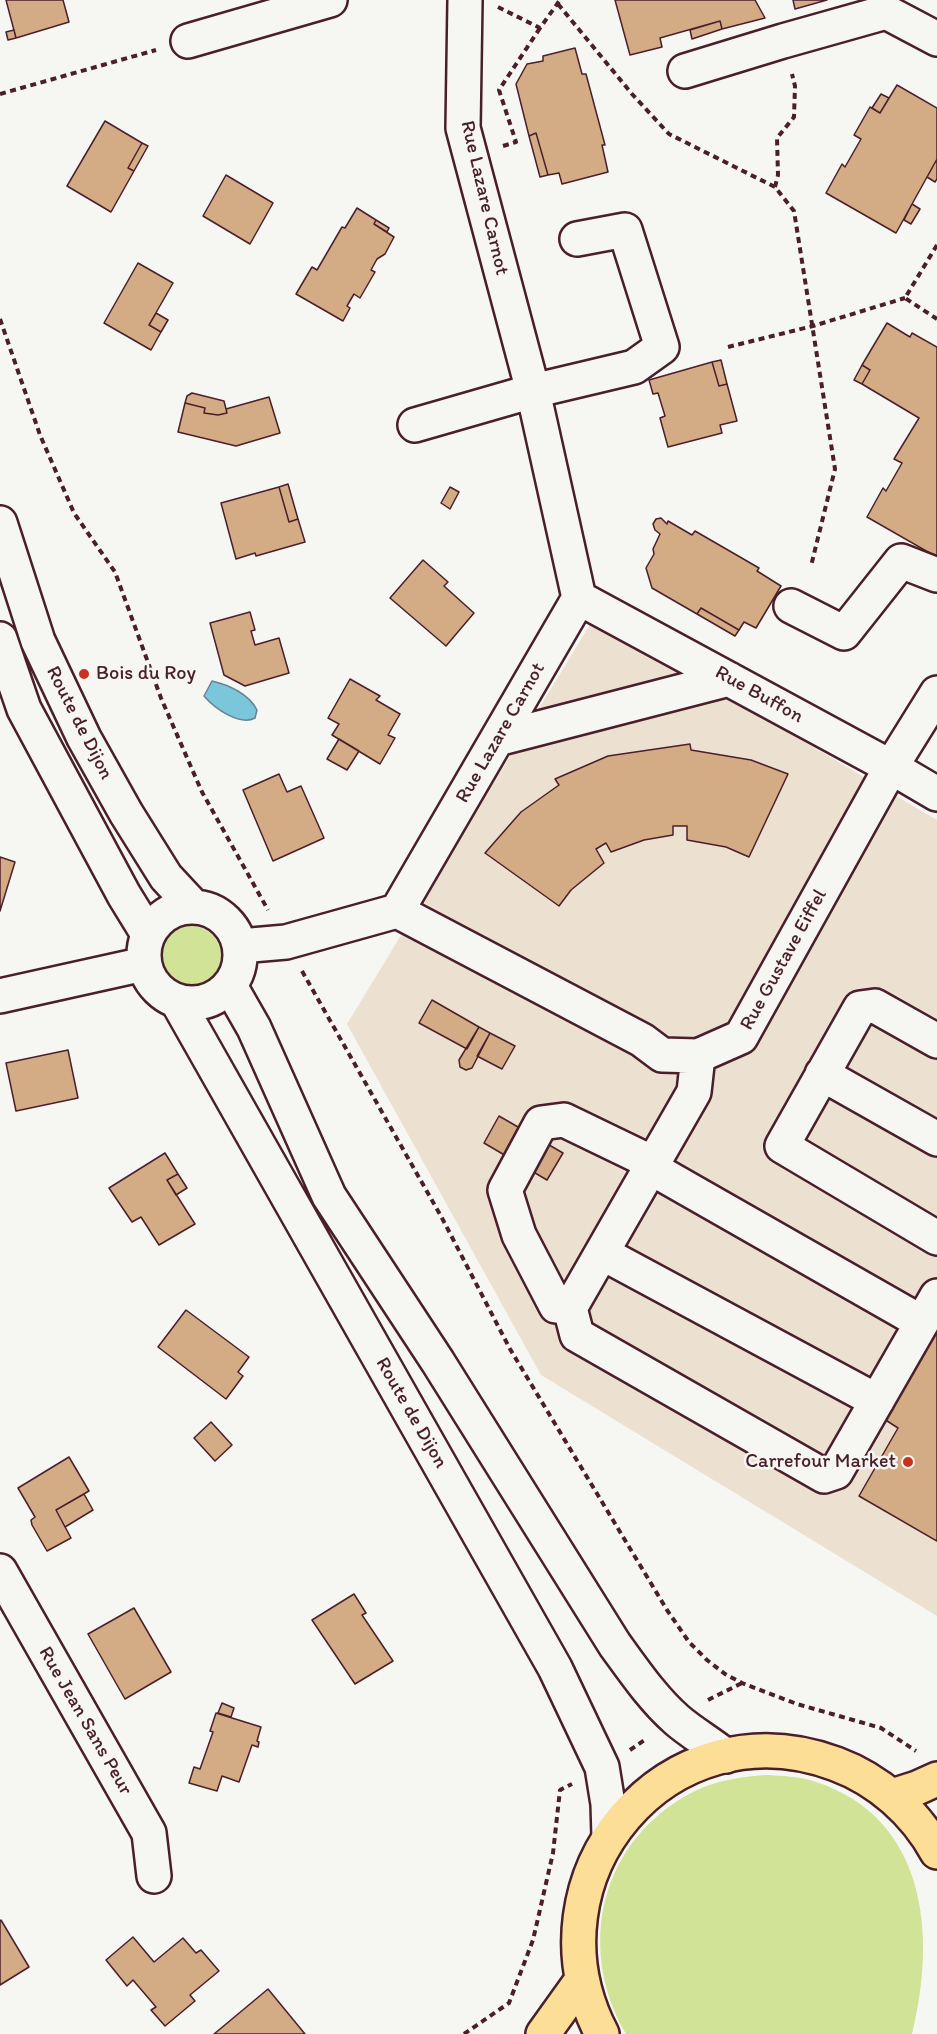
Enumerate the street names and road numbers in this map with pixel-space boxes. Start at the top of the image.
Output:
street label: Rue Lazare Carnot [455,118,513,278]
street label: Rue Lazare Carnot [451,659,551,807]
street label: Rue Buffon [711,661,807,729]
street label: Route de Dijon [40,662,118,784]
street label: Rue Gustave Eiffel [735,885,833,1035]
street label: Route de Dijon [370,1353,452,1473]
street label: Rue Jean Sans Peur [33,1642,137,1800]

